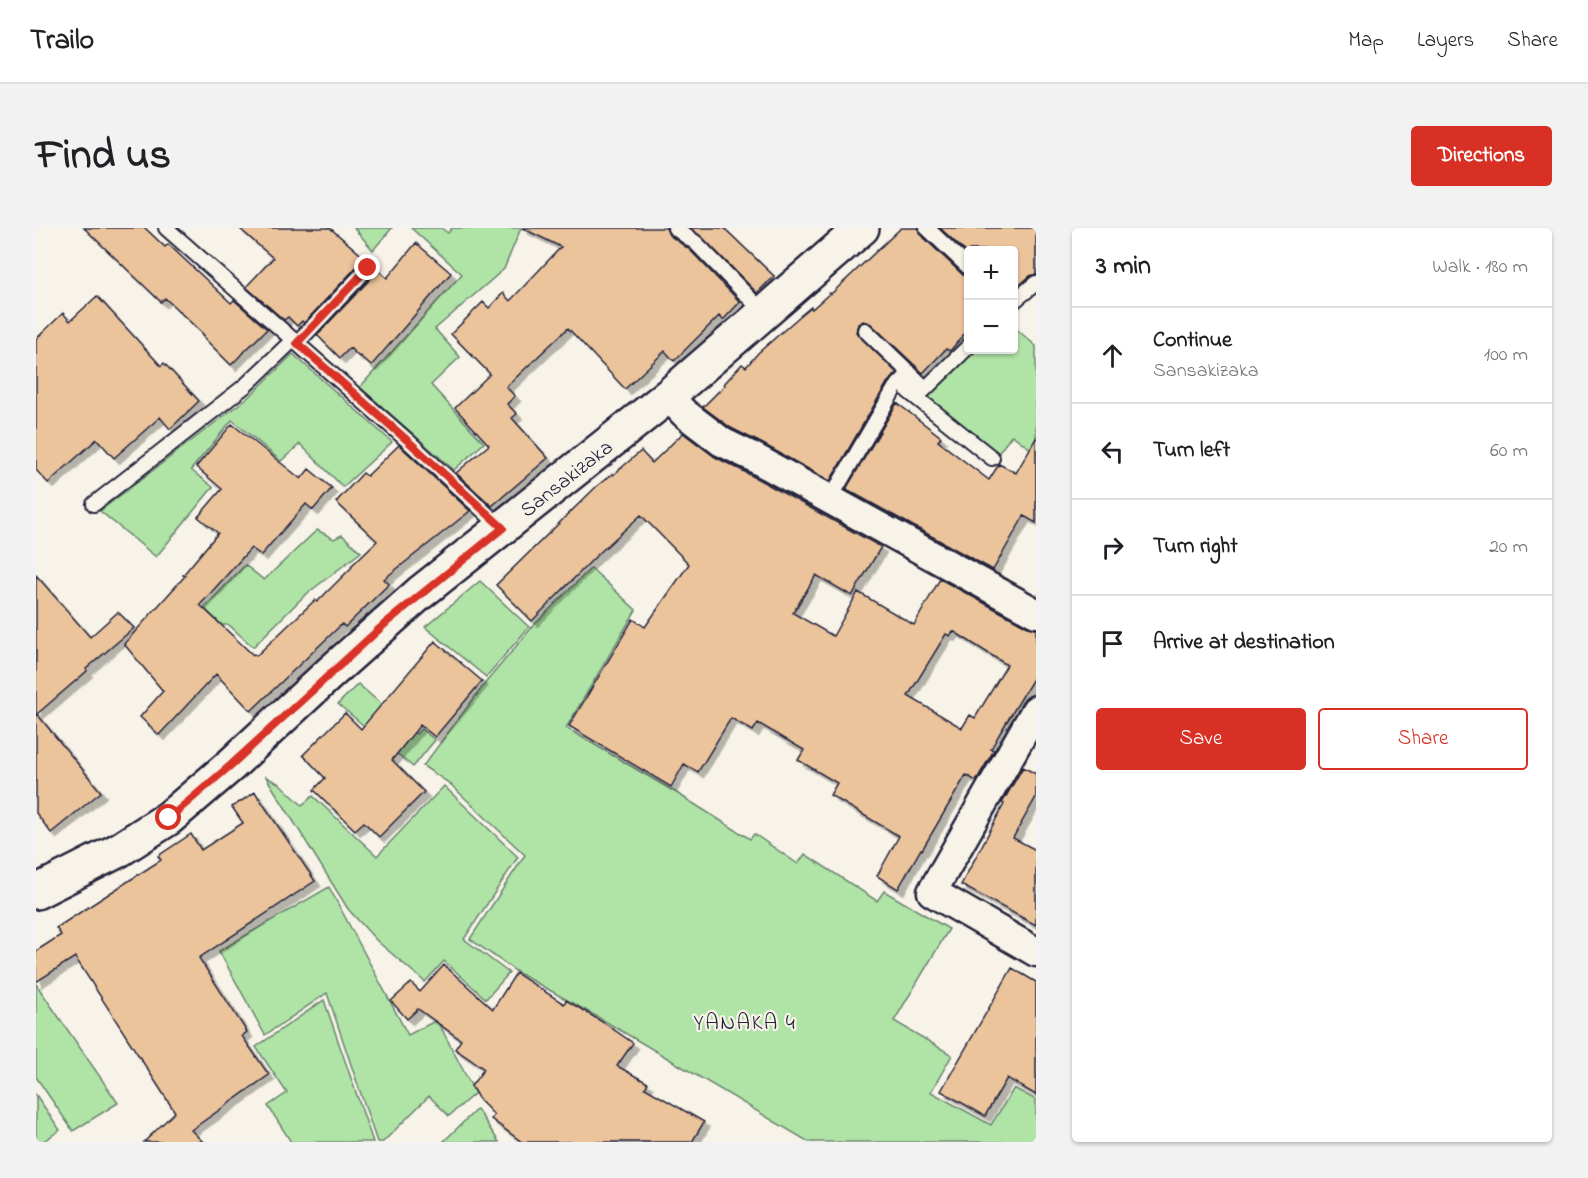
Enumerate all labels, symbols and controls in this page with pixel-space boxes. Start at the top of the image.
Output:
text: Trailo [30,21,94,62]
text: Map [1348,26,1384,56]
text: Layers [1417,26,1474,56]
text: Share [1507,26,1558,56]
text: Find us [36,126,171,187]
button: Directions [1411,126,1552,186]
map controls [964,246,1018,354]
button: + [964,246,1018,300]
text: 3 min [1096,248,1151,286]
text: Walk · 180 m [1432,253,1528,282]
route end [354,254,380,280]
button: − [964,300,1018,354]
text: Continue [1153,325,1232,357]
icon: ahead [1096,339,1129,372]
text: 100 m [1484,341,1528,370]
text: Sansakizaka [1153,357,1259,386]
street label: Sansakizaka [514,434,620,526]
icon: left [1096,435,1129,468]
text: Turn left [1153,435,1230,467]
text: 60 m [1490,437,1528,466]
icon: right [1096,531,1129,564]
text: Turn right [1153,531,1238,563]
text: 20 m [1489,533,1528,562]
icon: arrive [1096,627,1129,660]
text: Arrive at destination [1153,627,1335,659]
button: Save [1096,708,1306,770]
button: Share [1318,708,1528,770]
route start [155,804,181,830]
district label: YANAKA 4 [694,1008,796,1040]

